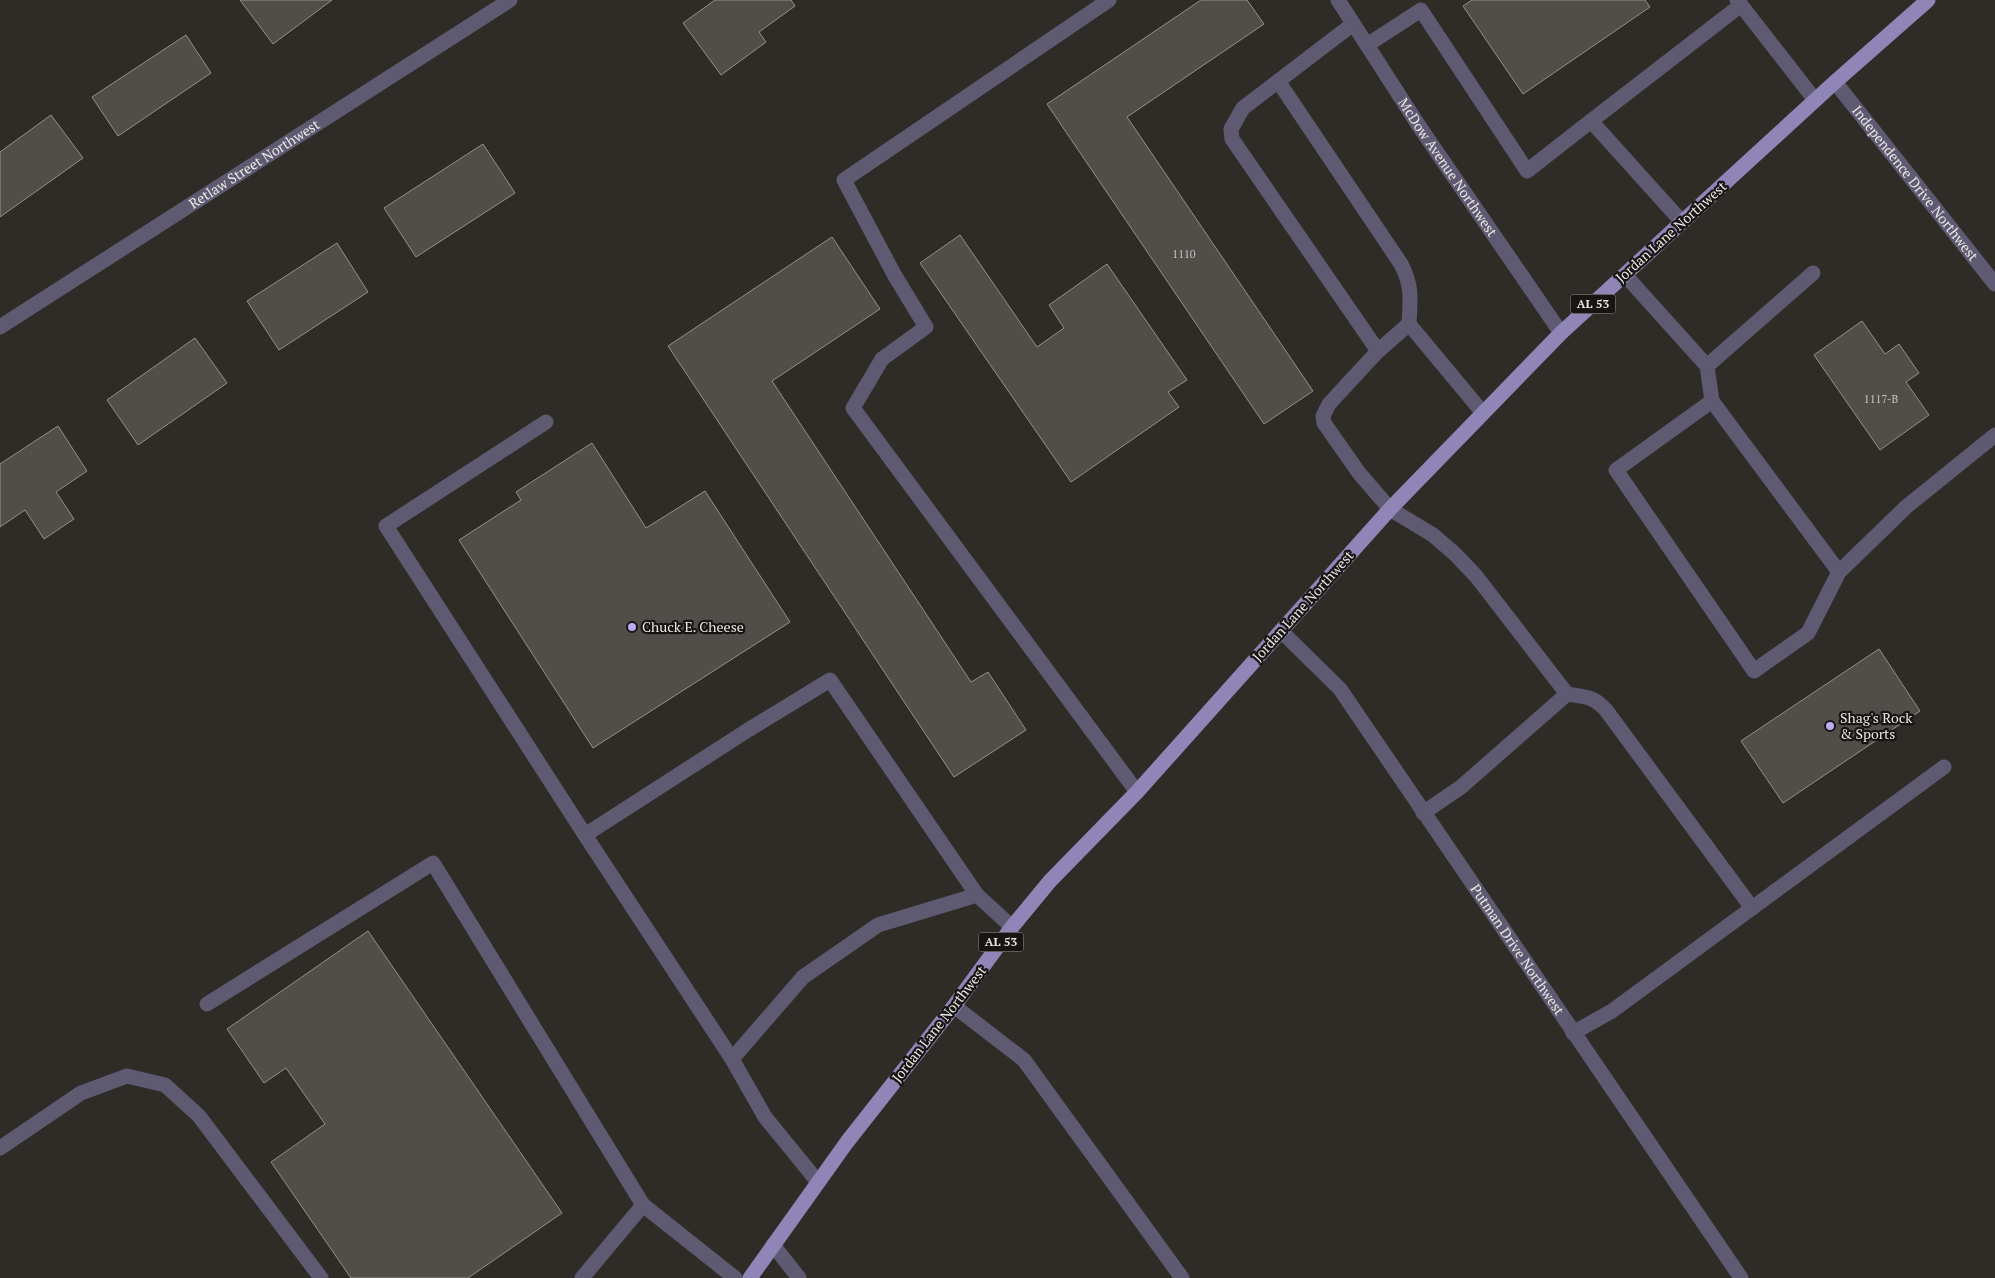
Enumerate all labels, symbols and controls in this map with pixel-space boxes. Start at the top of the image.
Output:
street label: McDow Avenue Northwest [1394,94,1502,241]
street label: Independence Drive Northwest [1848,101,1983,265]
street label: Retlaw Street Northwest [185,114,324,213]
street label: Jordan Lane Northwest [1611,176,1731,287]
house number: 1110 [1172,247,1196,261]
road number: AL 53 [1570,294,1616,314]
house number: 1117-B [1864,392,1898,406]
street label: Jordan Lane Northwest [1248,546,1358,665]
place label: Chuck E. Cheese [642,617,744,636]
marker: Chuck E. Cheese [626,621,638,633]
place label: Shag's Rock & Sports [1840,708,1913,743]
marker: Shag's Rock & Sports [1824,720,1836,732]
street label: Putman Drive Northwest [1467,880,1570,1019]
road number: AL 53 [978,932,1024,952]
street label: Jordan Lane Northwest [887,961,991,1086]

